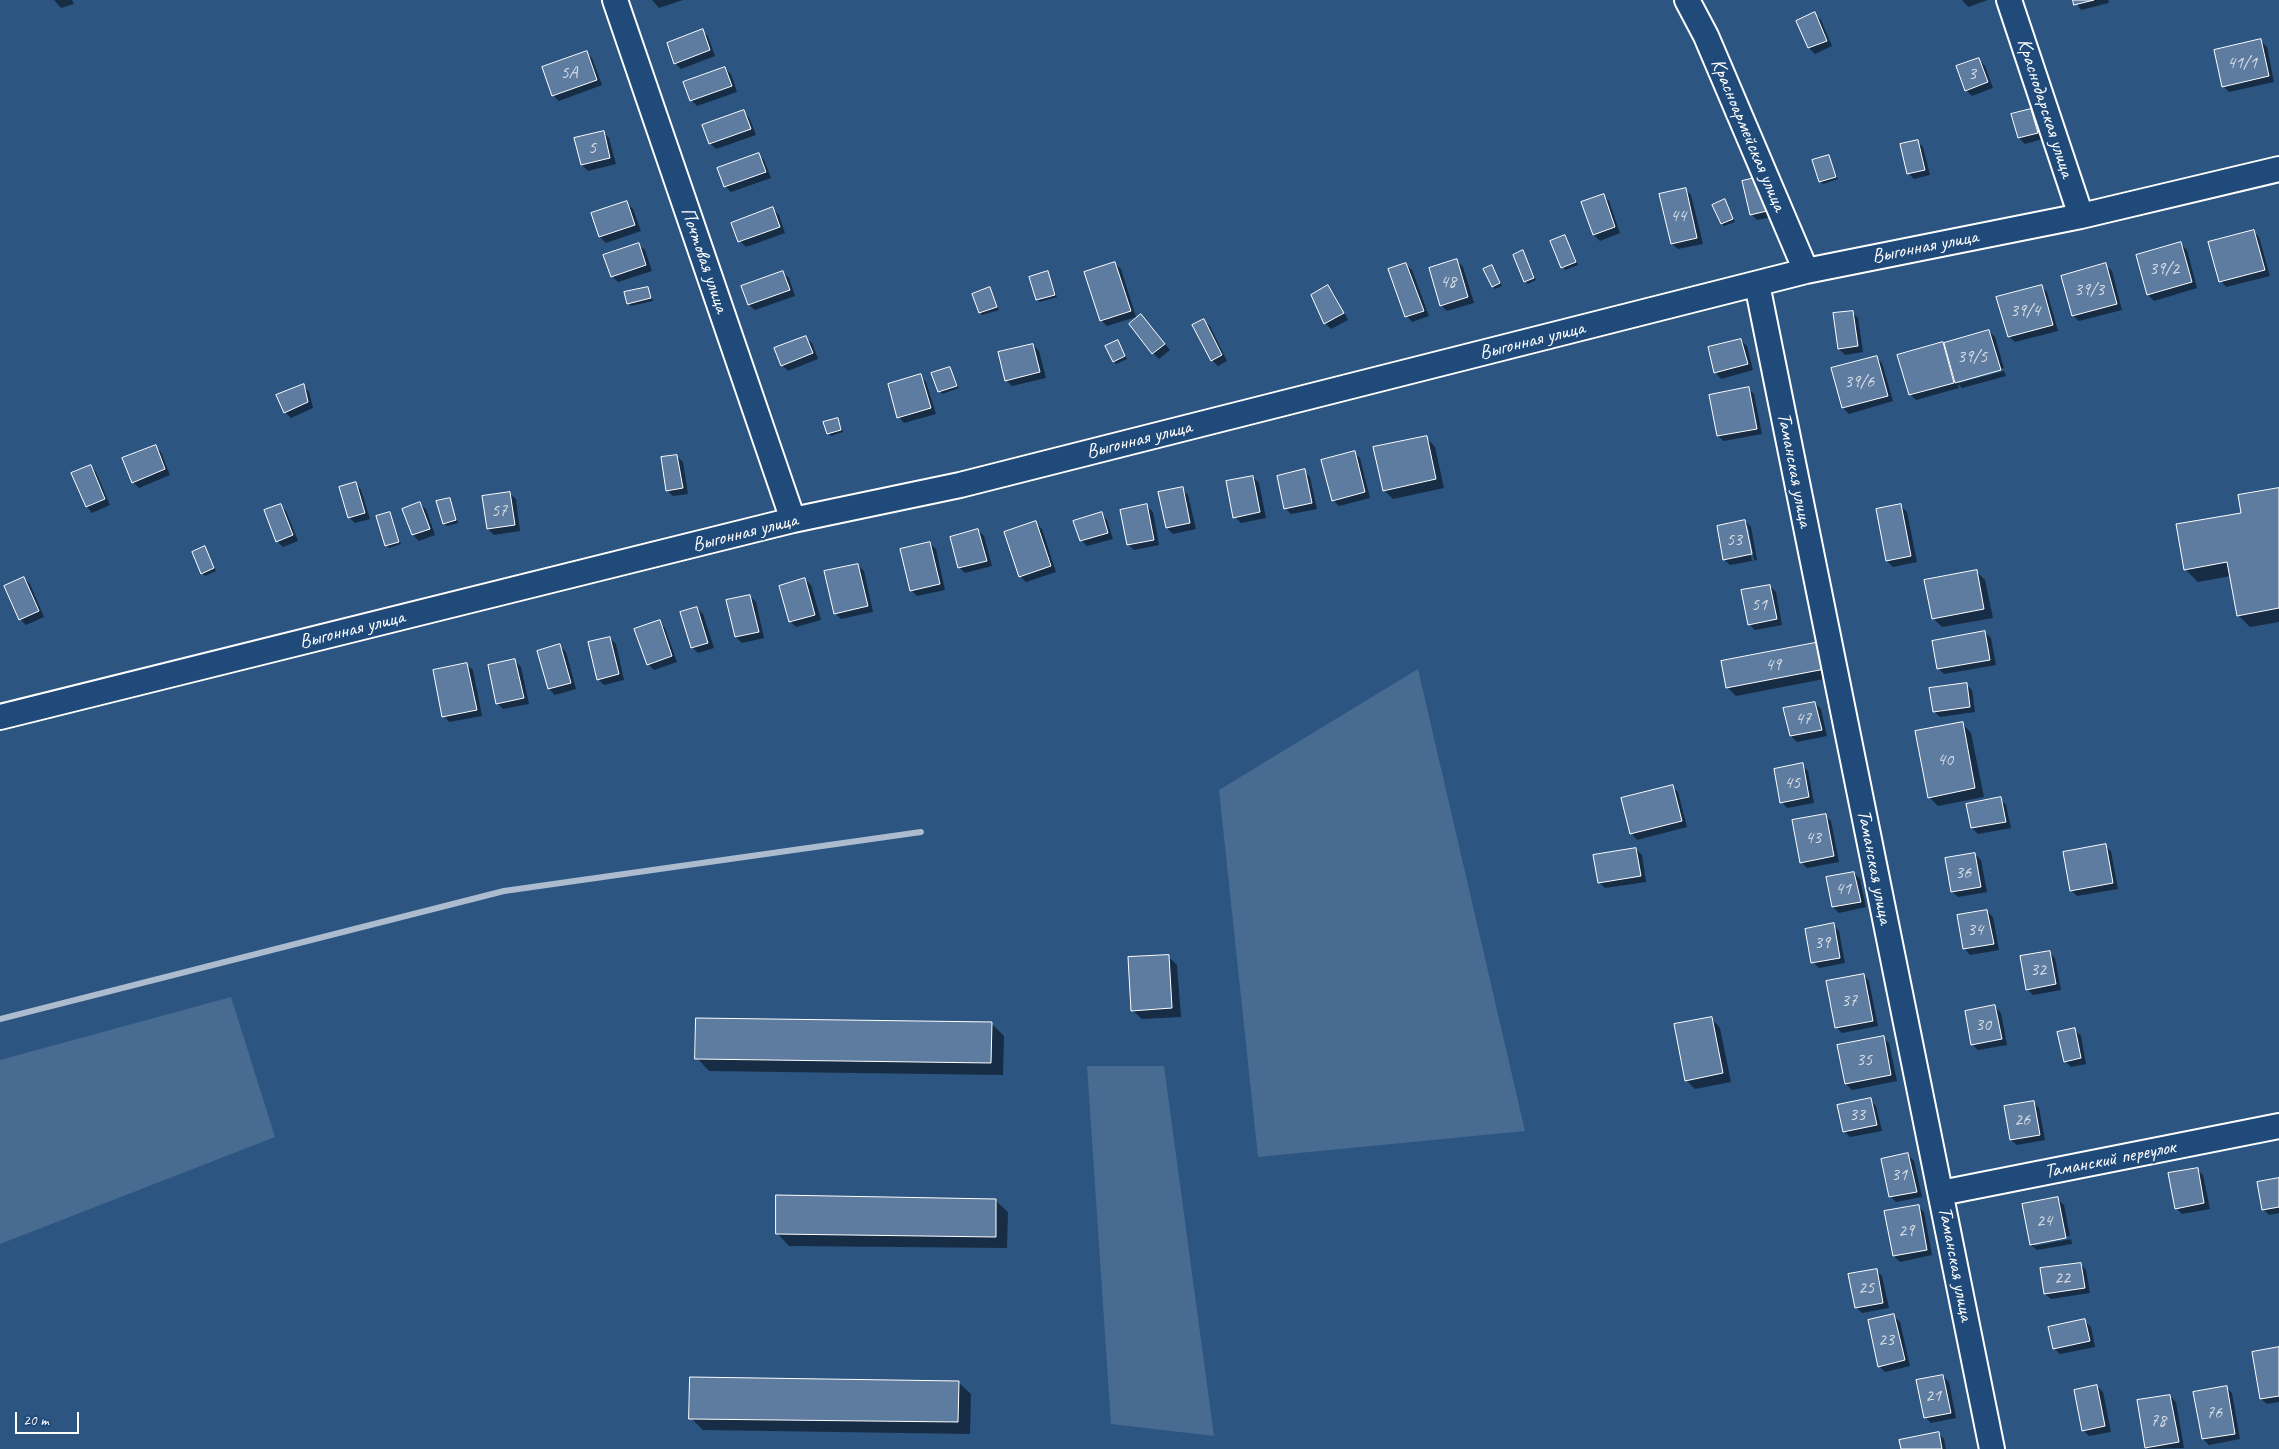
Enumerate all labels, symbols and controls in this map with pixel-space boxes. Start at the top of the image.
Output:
street label: Краснодарская улица [2011,35,2079,181]
house number: 41/1 [2227,52,2257,74]
street label: Красноармейская улица [1705,55,1791,215]
house number: 5А [560,62,578,84]
house number: 3 [1968,63,1976,85]
house number: 5 [588,137,596,159]
street label: Почтовая улица [675,204,733,316]
house number: 44 [1670,205,1686,227]
street label: Выгонная улица [1870,225,1980,269]
house number: 39/2 [2149,258,2179,280]
house number: 48 [1440,271,1456,293]
house number: 39/3 [2074,279,2104,301]
house number: 39/4 [2010,300,2040,322]
street label: Выгонная улица [1477,316,1587,366]
house number: 39/5 [1957,346,1987,368]
house number: 39/6 [1844,371,1874,393]
street label: Таманская улица [1771,411,1817,529]
street label: Выгонная улица [1084,415,1194,465]
house number: 57 [491,500,507,522]
street label: Выгонная улица [690,508,800,558]
house number: 53 [1726,529,1742,551]
house number: 51 [1751,594,1767,616]
street label: Выгонная улица [297,605,407,655]
house number: 49 [1765,654,1781,676]
house number: 47 [1795,708,1811,730]
house number: 40 [1937,749,1953,771]
house number: 45 [1784,772,1800,794]
street label: Таманская улица [1851,808,1897,926]
house number: 43 [1805,827,1821,849]
house number: 36 [1955,862,1971,884]
house number: 41 [1835,878,1851,900]
house number: 34 [1967,919,1983,941]
house number: 39 [1814,932,1830,954]
house number: 32 [2030,959,2046,981]
house number: 37 [1841,990,1857,1012]
house number: 30 [1975,1014,1991,1036]
house number: 35 [1856,1049,1872,1071]
house number: 33 [1849,1104,1865,1126]
house number: 26 [2014,1109,2030,1131]
street label: Таманский переулок [2042,1136,2178,1184]
house number: 31 [1891,1164,1907,1186]
street label: Таманская улица [1932,1205,1978,1323]
house number: 24 [2036,1210,2052,1232]
house number: 29 [1898,1220,1914,1242]
house number: 22 [2054,1267,2070,1289]
house number: 25 [1858,1277,1874,1299]
house number: 23 [1878,1329,1894,1351]
house number: 21 [1925,1385,1941,1407]
scale bar [18,1402,81,1434]
house number: 76 [2206,1402,2222,1424]
house number: 78 [2150,1410,2166,1432]
text: 20 m [23,1411,49,1430]

